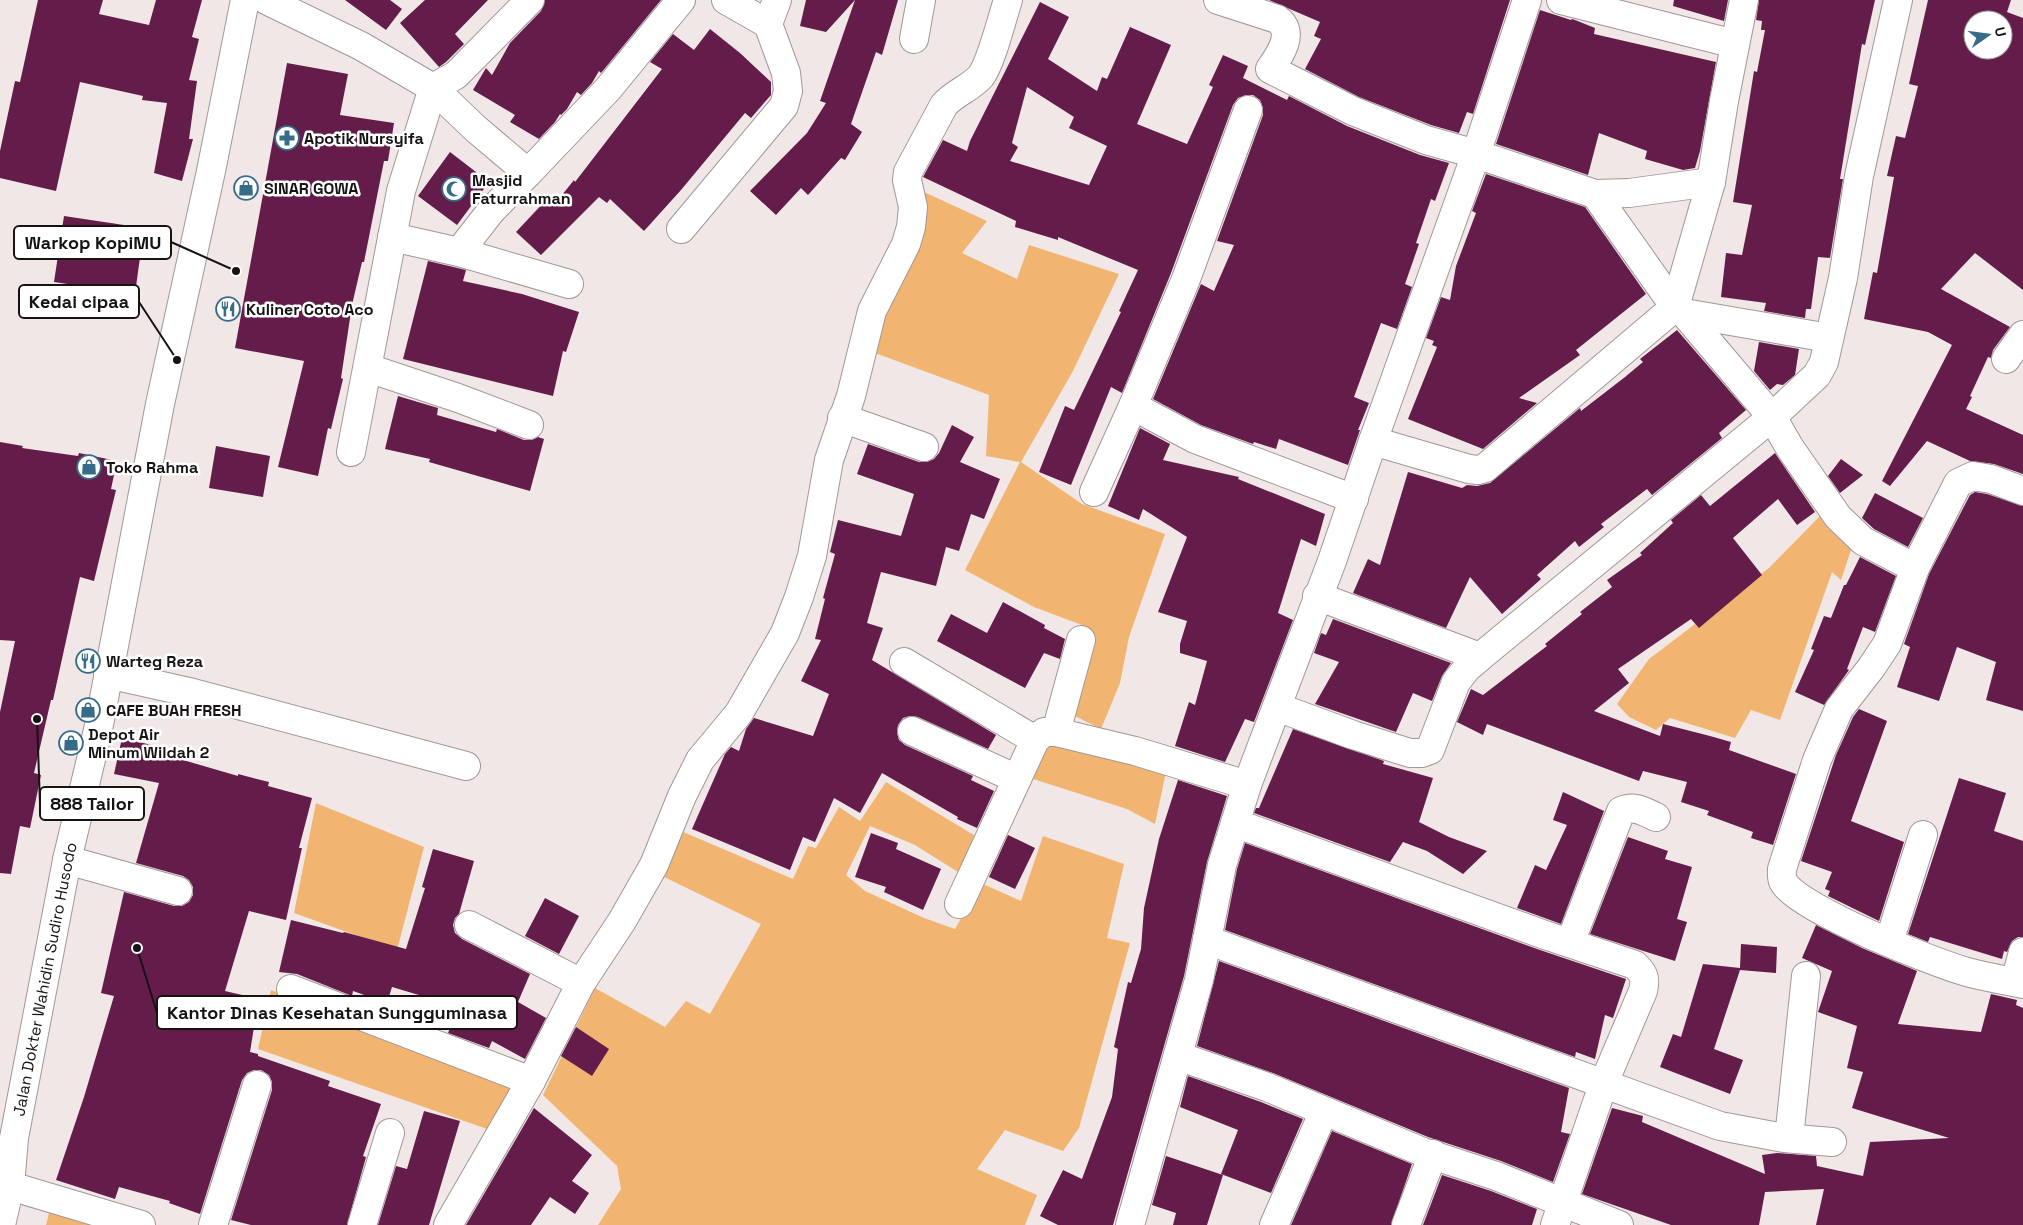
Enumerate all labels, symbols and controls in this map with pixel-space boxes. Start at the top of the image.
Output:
north arrow [1963,10,2013,60]
text: U [1991,25,2010,39]
pharmacy icon: Apotik Nursyifa [274,125,300,151]
place label: Apotik Nursyifa [304,128,424,149]
place label: Masjid Faturrahman [472,170,571,209]
shop icon: SINAR GOWA [233,175,259,201]
mosque icon: Masjid Faturrahman [441,176,467,202]
place label: SINAR GOWA [264,178,359,199]
callout: Warkop KopiMU [14,226,171,259]
text: Warkop KopiMU [25,231,161,254]
callout: Kedai cipaa [19,285,139,318]
text: Kedai cipaa [29,290,130,313]
restaurant icon: Kuliner Coto Aco [215,296,241,322]
place label: Kuliner Coto Aco [246,299,374,320]
shop icon: Toko Rahma [76,454,102,480]
place label: Toko Rahma [106,457,198,478]
restaurant icon: Warteg Reza [75,648,101,674]
place label: Warteg Reza [106,651,203,672]
shop icon: CAFE BUAH FRESH [75,697,101,723]
place label: CAFE BUAH FRESH [106,700,241,721]
place label: Depot Air Minum Wildah 2 [88,724,209,763]
shop icon: Depot Air Minum Wildah 2 [58,730,84,756]
callout: 888 Tailor [40,787,144,820]
text: 888 Tailor [50,792,134,815]
street label: Jalan Dokter Wahidin Sudiro Husodo [8,840,81,1118]
callout: Kantor Dinas Kesehatan Sungguminasa [157,996,517,1029]
text: Kantor Dinas Kesehatan Sungguminasa [167,1001,508,1024]

